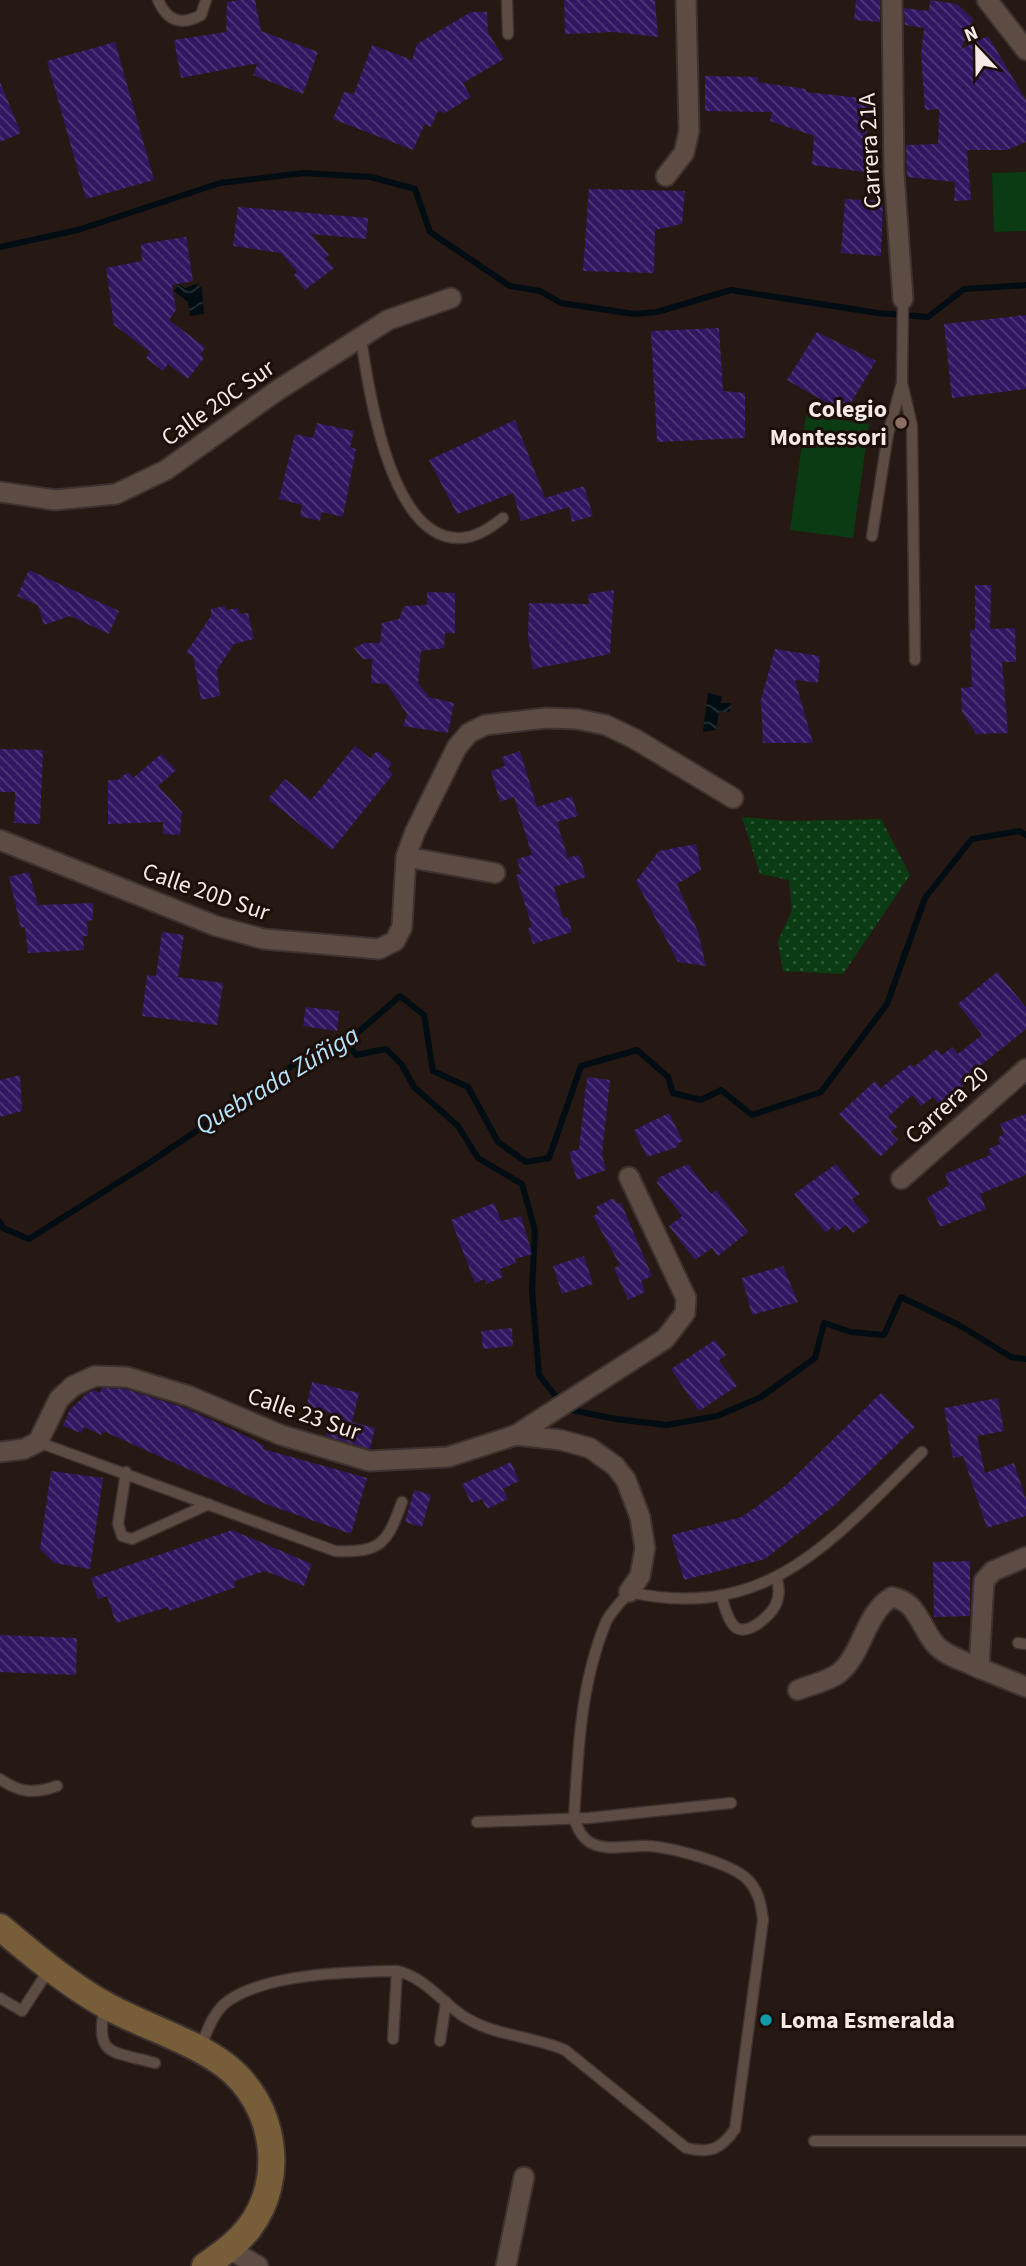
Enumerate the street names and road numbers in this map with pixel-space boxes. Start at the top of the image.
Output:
street label: Carrera 21A [849,92,891,210]
street label: Calle 20C Sur [154,351,282,455]
street label: Calle 20D Sur [138,854,275,930]
street label: Carrera 20 [897,1058,997,1152]
street label: Calle 23 Sur [243,1378,366,1450]

